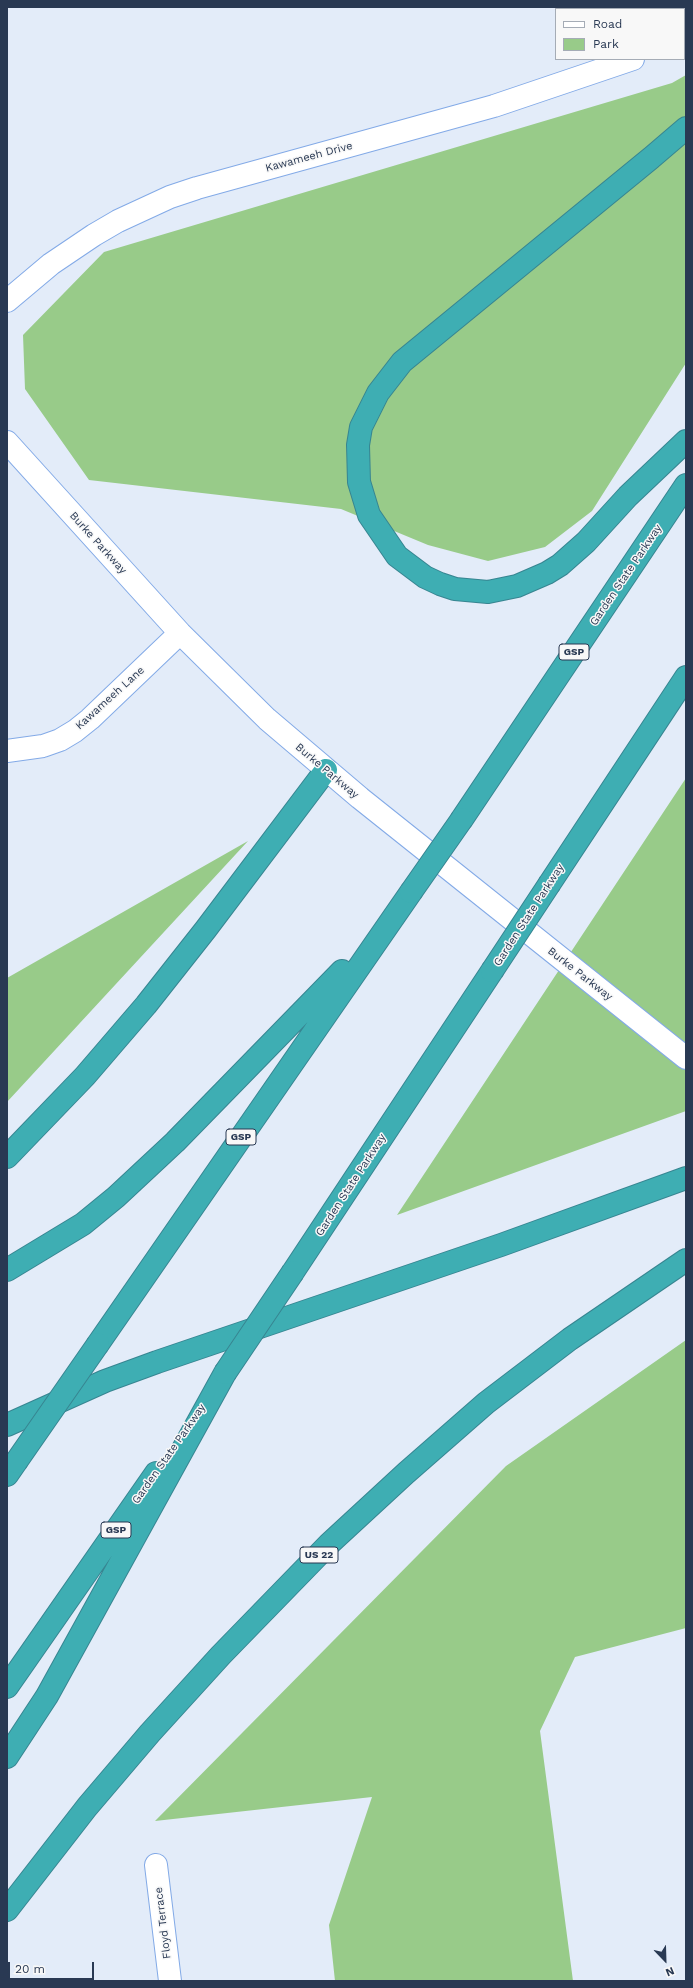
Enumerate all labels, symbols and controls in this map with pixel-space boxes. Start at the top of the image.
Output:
legend [555,8,685,60]
text: Road [593,17,622,31]
text: Park [593,37,619,51]
street label: Kawameeh Drive [264,139,354,175]
street label: Burke Parkway [67,509,129,577]
street label: Garden State Parkway [587,522,665,628]
road number: GSP [559,644,589,660]
street label: Kawameeh Lane [73,664,147,732]
street label: Burke Parkway [293,741,361,801]
street label: Garden State Parkway [491,862,567,968]
street label: Burke Parkway [545,945,615,1003]
road number: GSP [226,1129,256,1145]
street label: Garden State Parkway [313,1132,389,1238]
street label: Garden State Parkway [129,1401,209,1507]
road number: GSP [101,1522,131,1538]
road number: US 22 [300,1547,338,1563]
street label: Floyd Terrace [152,1886,174,1960]
north arrow [645,1940,685,1980]
scale bar [10,1954,96,1980]
text: 20 m [15,1962,45,1976]
text: N [664,1964,676,1979]

